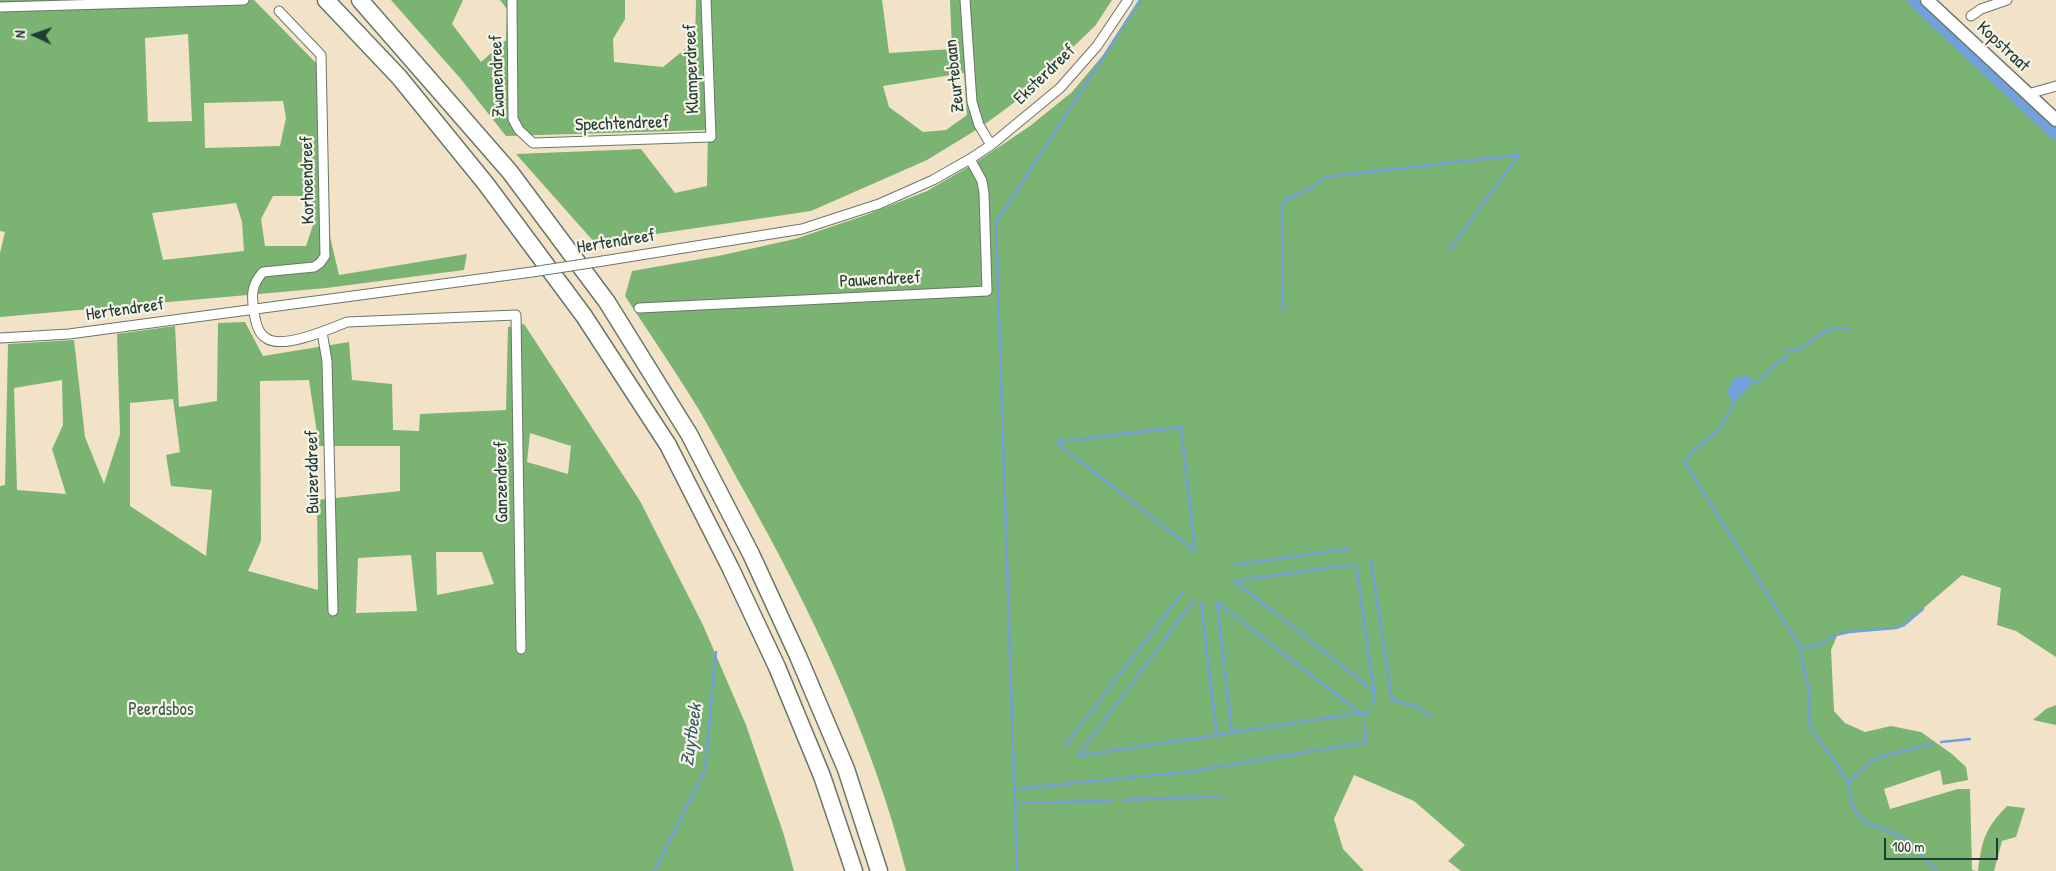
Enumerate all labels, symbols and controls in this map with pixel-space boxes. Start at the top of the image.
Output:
north arrow [10,10,60,60]
street label: Kopstraat [1972,17,2034,77]
street label: Klamperdreef [680,24,704,114]
text: N [10,30,29,38]
street label: Zwanendreef [486,34,510,118]
street label: Zeurtebaan [940,38,970,114]
street label: Eksterdreef [1010,40,1080,110]
street label: Spechtendreef [575,112,669,136]
street label: Korhoendreef [296,136,320,224]
street label: Hertendreef [575,225,657,259]
street label: Pauwendreef [839,267,921,293]
street label: Hertendreef [85,294,165,326]
street label: Buizerddreef [301,430,325,514]
street label: Ganzendreef [490,441,514,523]
park label: Peerdsbos [128,699,194,721]
water label: Zuytbeek [676,702,708,768]
scale bar [1886,828,2000,860]
text: 100 m [1892,836,1925,857]

